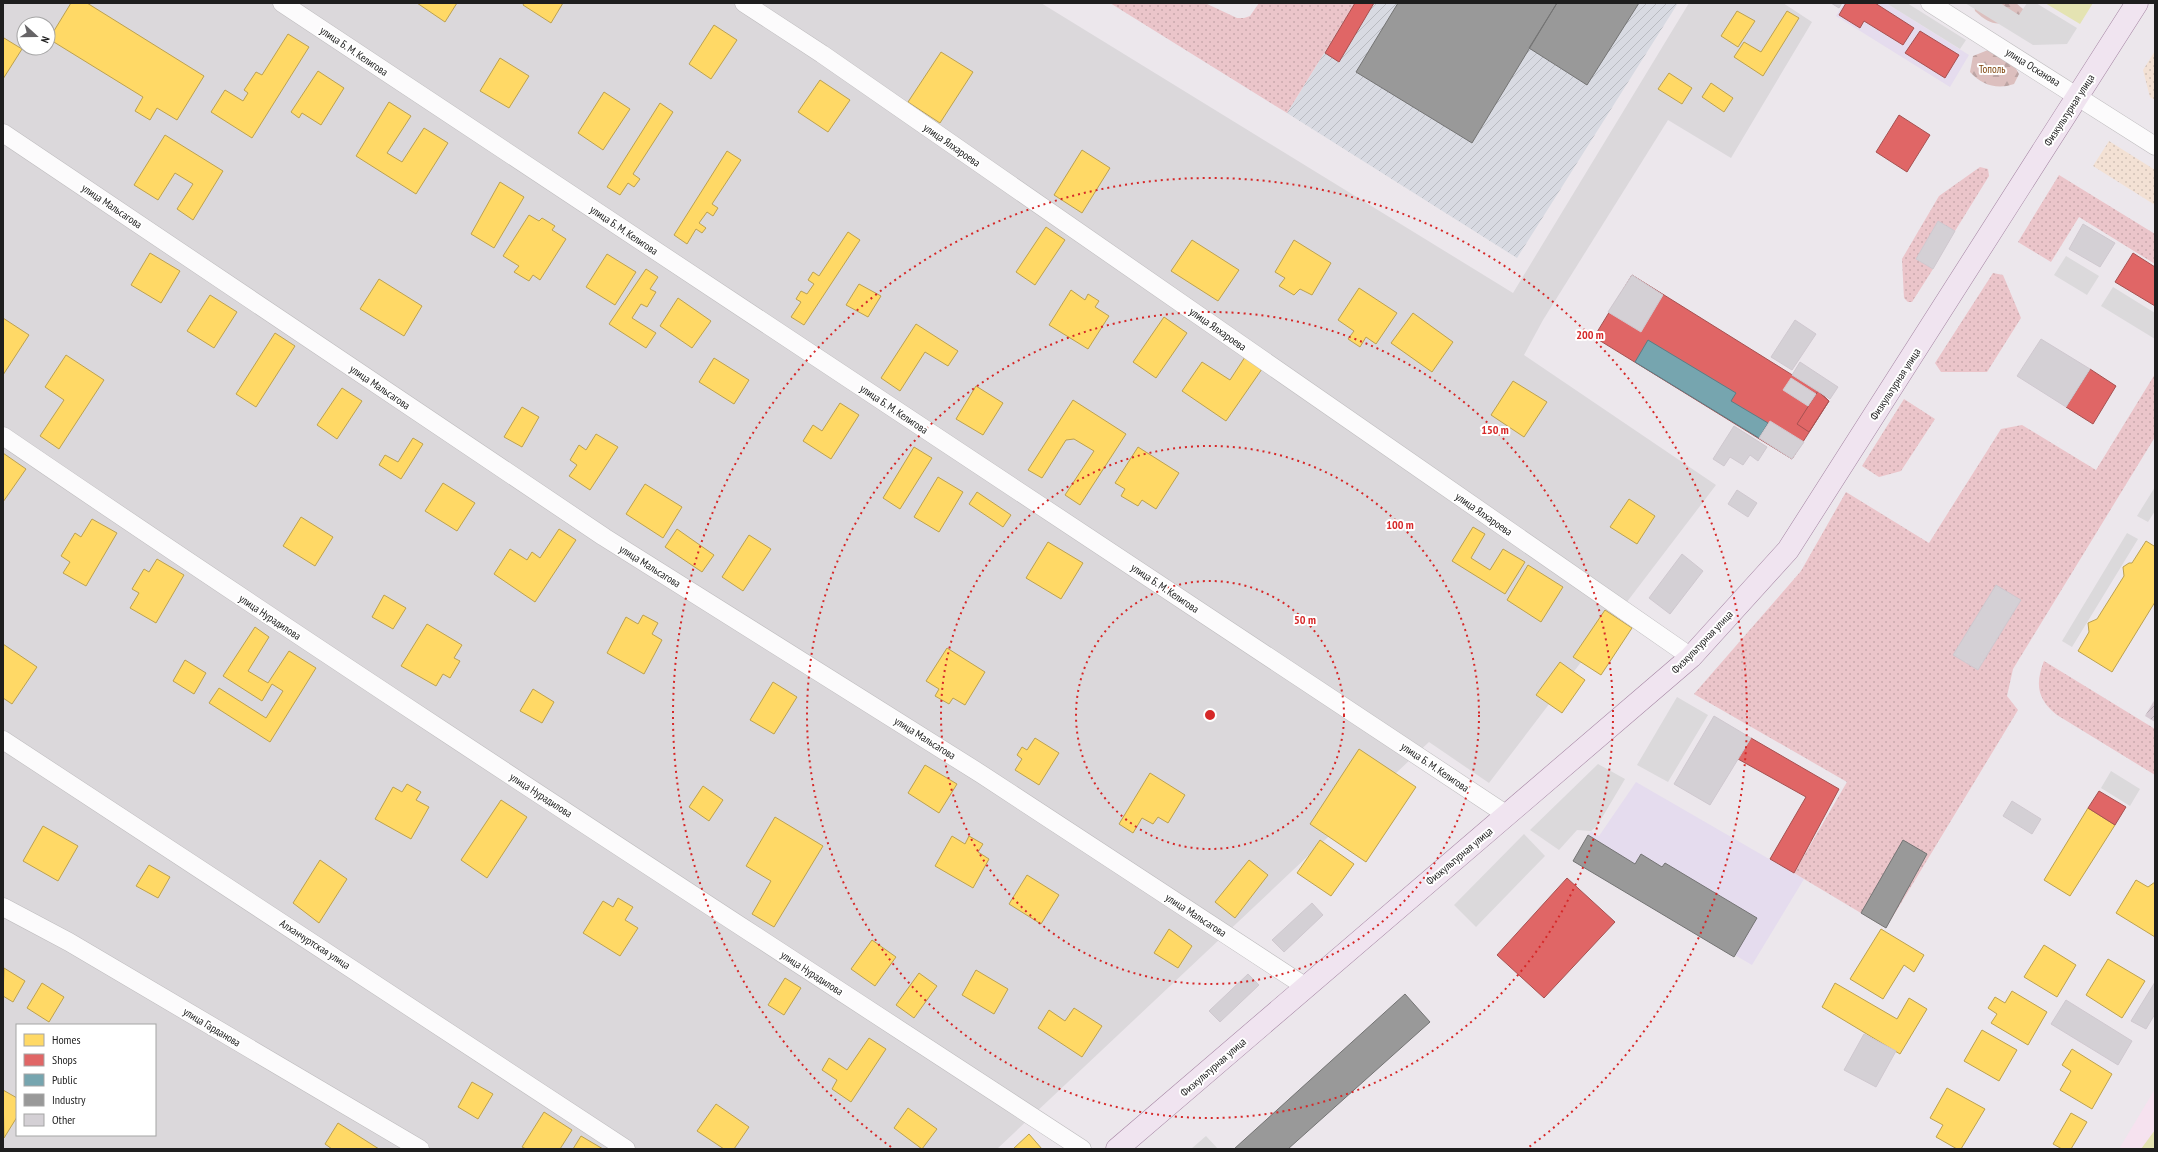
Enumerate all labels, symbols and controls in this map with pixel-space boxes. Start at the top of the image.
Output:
north arrow [16,16,56,56]
street label: улица Б. М. Келигова [317,23,391,79]
text: N [38,34,53,45]
street label: улица Осканова [2003,45,2063,89]
park label: Тополь [1979,62,2005,76]
street label: Физкультурная улица [2041,71,2097,149]
street label: улица Ялхароева [921,120,983,170]
street label: улица Мальсагова [79,181,145,231]
street label: улица Б. М. Келигова [587,202,661,258]
street label: улица Ялхароева [1187,304,1249,354]
text: 200 m [1576,327,1604,342]
street label: Физкультурная улица [1867,345,1923,423]
street label: улица Мальсагова [347,362,413,412]
street label: улица Б. М. Келигова [857,381,931,437]
text: 150 m [1481,422,1509,437]
street label: улица Ялхароева [1453,489,1515,539]
text: 100 m [1386,517,1414,532]
street label: улица Мальсагова [617,542,683,590]
street label: улица Б. М. Келигова [1128,560,1202,616]
street label: улица Нурадилова [236,591,304,643]
street label: Физкультурная улица [1668,607,1736,677]
text: 50 m [1294,612,1316,627]
centre of rings [1203,708,1217,722]
street label: улица Мальсагова [892,714,958,762]
street label: улица Б. М. Келигова [1398,739,1472,795]
street label: улица Нурадилова [507,770,575,820]
street label: Физкультурная улица [1423,824,1495,888]
street label: улица Мальсагова [1163,890,1229,940]
street label: Алханчуртская улица [277,916,353,972]
street label: улица Нурадилова [778,948,846,998]
street label: улица Гарданова [181,1004,243,1050]
legend [16,1024,156,1136]
text: Homes [52,1032,80,1047]
street label: Физкультурная улица [1177,1035,1249,1099]
text: Shops [52,1052,77,1067]
text: Public [52,1072,78,1087]
text: Industry [52,1092,86,1107]
text: Other [52,1112,76,1127]

